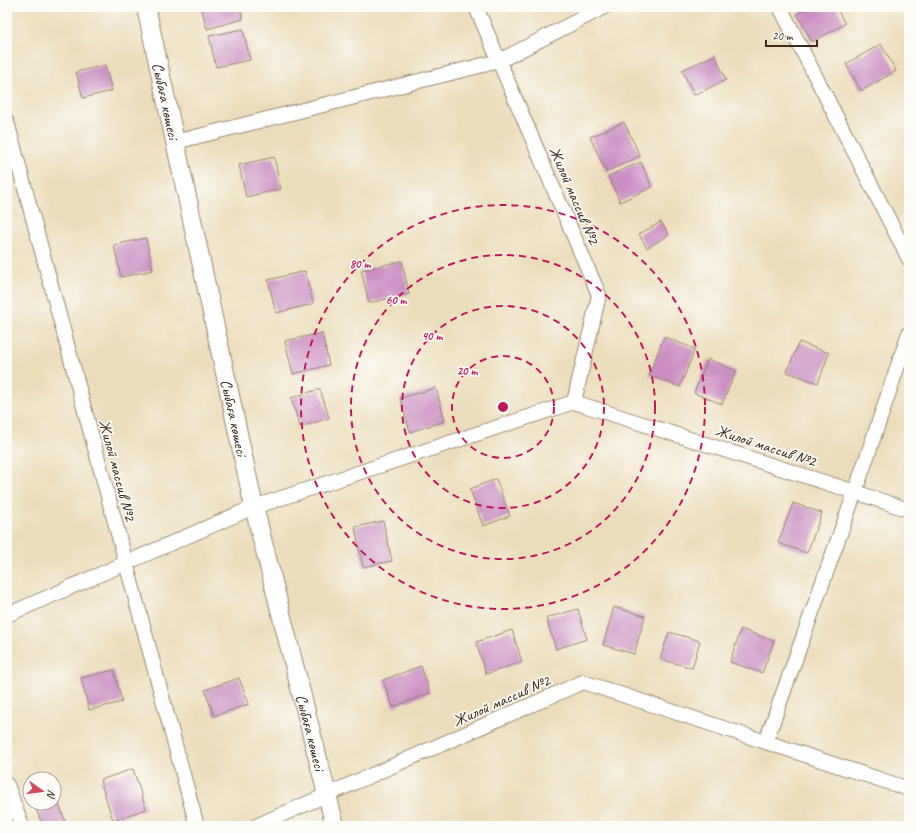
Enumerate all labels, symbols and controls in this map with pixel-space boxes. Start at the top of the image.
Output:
scale bar [766,22,817,48]
text: 20 m [772,28,794,44]
street label: Сыбаға көшесі [147,61,184,143]
street label: Жилой массив №2 [544,143,604,249]
text: 80 m [350,256,371,272]
text: 60 m [386,292,408,308]
text: 40 m [422,328,443,344]
text: 20 m [457,363,478,379]
street label: Сыбаға көшесі [216,378,252,460]
centre of rings [496,400,510,414]
street label: Жилой массив №2 [94,417,141,525]
street label: Жилой массив №2 [713,420,820,472]
street label: Жилой массив №2 [450,670,555,731]
street label: Сыбаға көшесі [291,692,330,775]
north arrow [22,771,62,811]
text: N [44,788,59,801]

